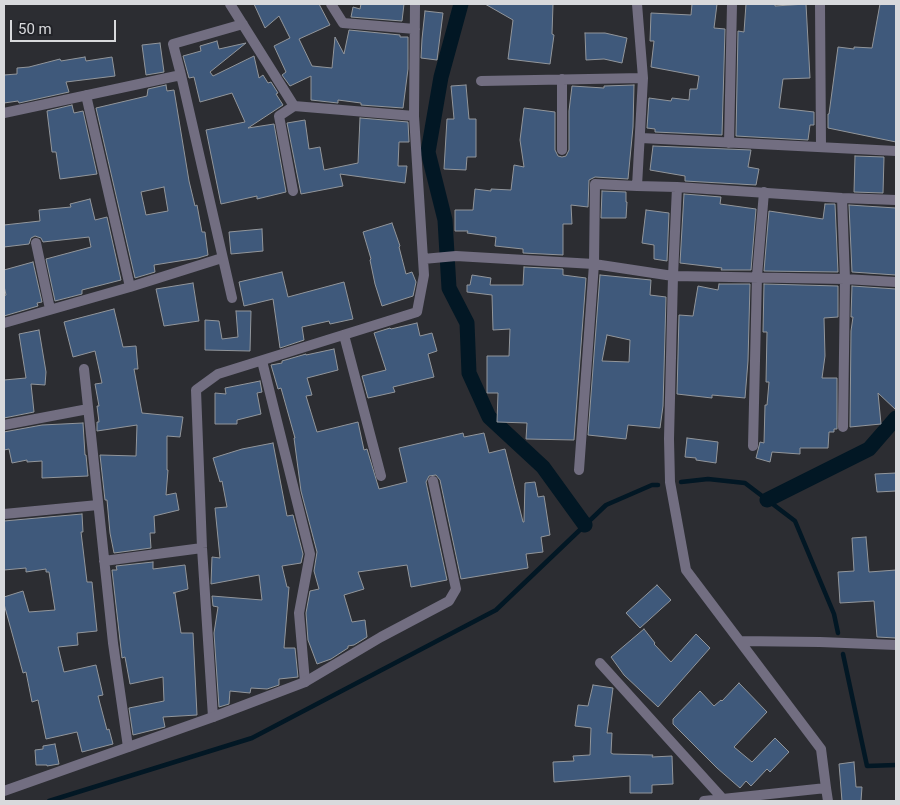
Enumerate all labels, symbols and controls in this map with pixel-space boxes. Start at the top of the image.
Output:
scale bar [12,10,119,42]
text: 50 m [18,20,52,38]

